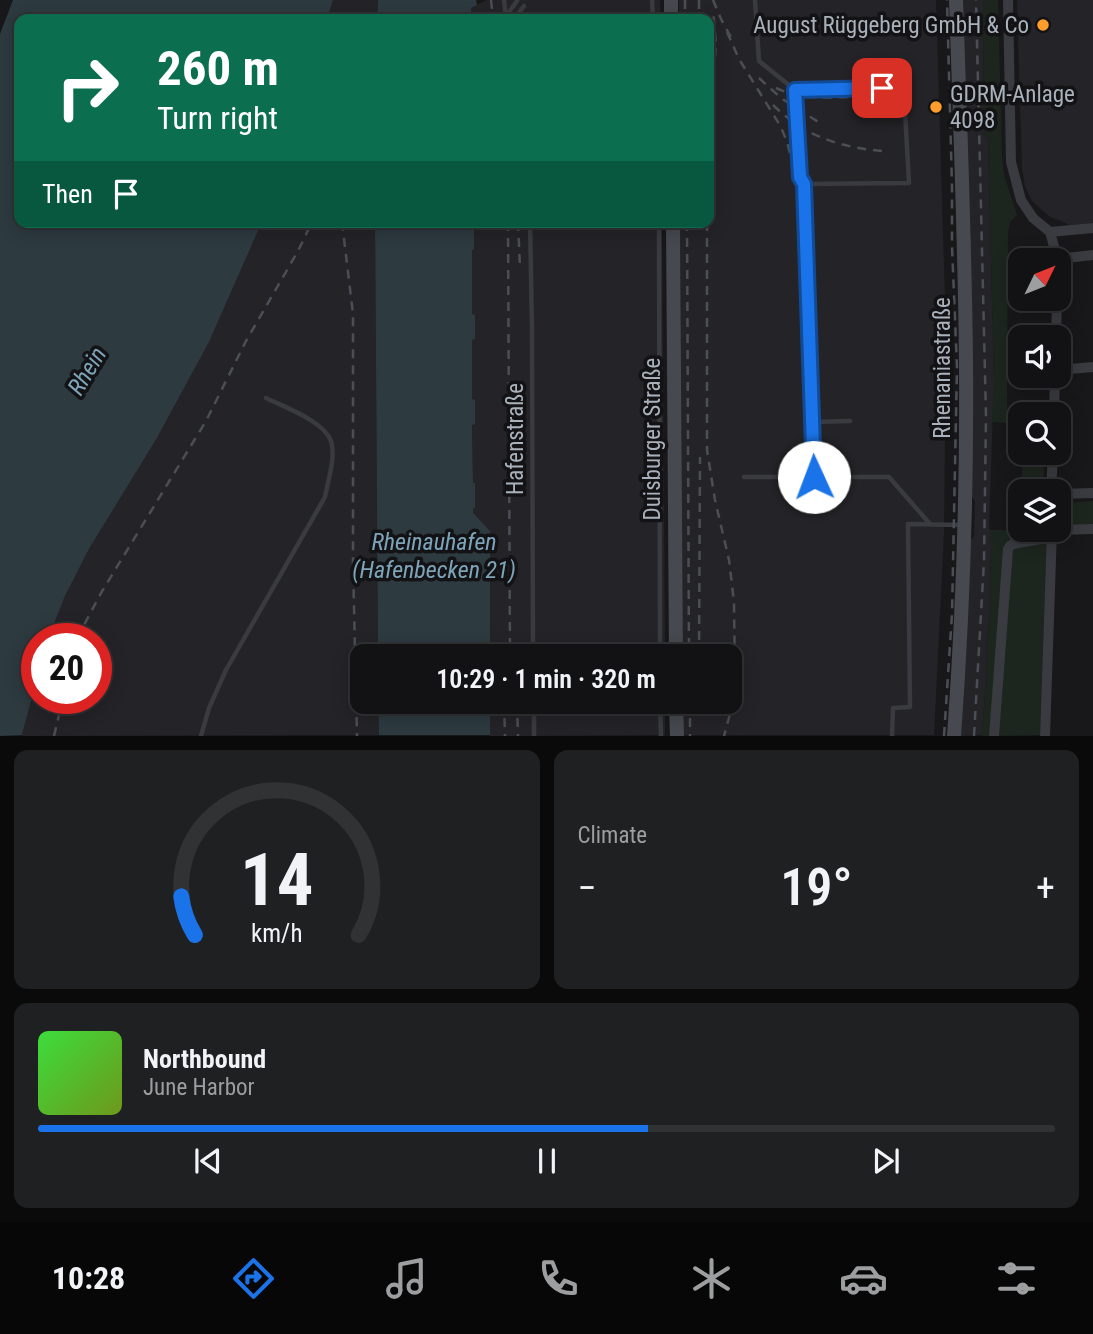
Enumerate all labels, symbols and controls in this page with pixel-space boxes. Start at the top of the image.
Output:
place label: August Rüggeberg GmbH & Co [753,12,1029,39]
marker: August Rüggeberg GmbH & Co [1035,17,1051,33]
text: 260 m [157,40,279,97]
icon: right [42,42,133,133]
pin [852,58,912,118]
icon: arrive [863,69,901,107]
place label: GDRM-Anlage 4098 [950,81,1075,134]
text: Turn right [157,99,278,137]
marker: GDRM-Anlage 4098 [928,99,944,115]
icon: arrive [107,175,145,213]
text: Then [42,179,93,209]
north arrow [1008,248,1071,312]
map controls [1008,248,1071,542]
street label: Rhenaniastraße [929,297,956,439]
button: sound [1008,325,1071,388]
water label: Rhein [62,342,112,400]
street label: Duisburger Straße [639,358,666,520]
street label: Hafenstraße [502,383,529,495]
button: search [1008,402,1071,465]
position arrow [777,440,851,514]
button: layers [1008,479,1071,542]
water label: Rheinauhafen (Hafenbecken 21) [352,528,516,584]
speed limit sign: 20 [21,623,112,714]
text: 10:29 · 1 min · 320 m [436,664,656,694]
text: Climate [578,822,647,849]
text: 14 [240,838,314,924]
text: 19° [780,857,852,918]
text: − [578,866,597,910]
text: + [1036,866,1055,910]
text: km/h [251,919,302,948]
text: Northbound [143,1044,266,1074]
text: June Harbor [143,1074,255,1101]
icon: previous [189,1142,227,1180]
icon: pause [528,1142,566,1180]
icon: next [867,1142,905,1180]
icon: directions [229,1254,278,1303]
icon: music [382,1254,431,1303]
icon: phone [534,1254,583,1303]
icon: climate [687,1254,736,1303]
icon: car [839,1254,888,1303]
icon: filters [992,1254,1041,1303]
text: 10:28 [52,1259,125,1297]

